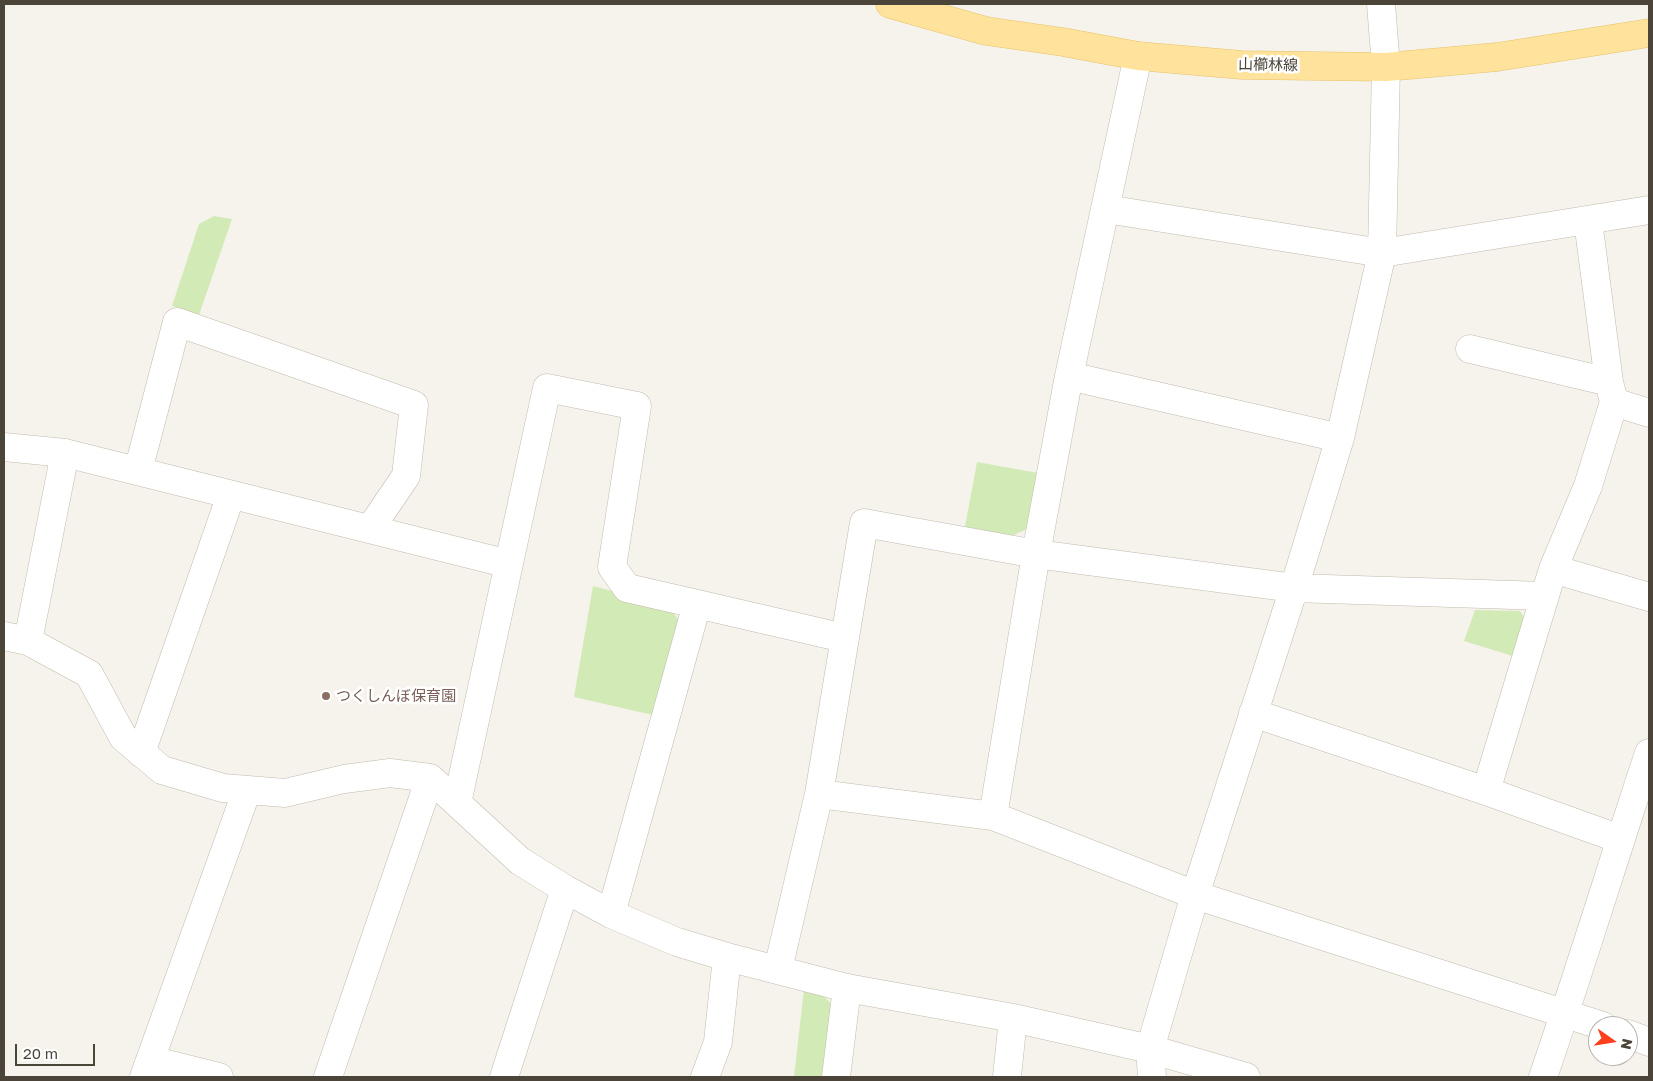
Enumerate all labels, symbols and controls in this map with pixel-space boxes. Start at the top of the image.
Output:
street label: 山櫛林線 [1238,55,1298,75]
place label: つくしんぼ保育園 [336,687,456,705]
marker: つくしんぼ保育園 [320,690,332,702]
north arrow [1588,1016,1638,1066]
scale bar [18,1034,98,1066]
text: N [1618,1037,1637,1051]
text: 20 m [23,1044,58,1062]

